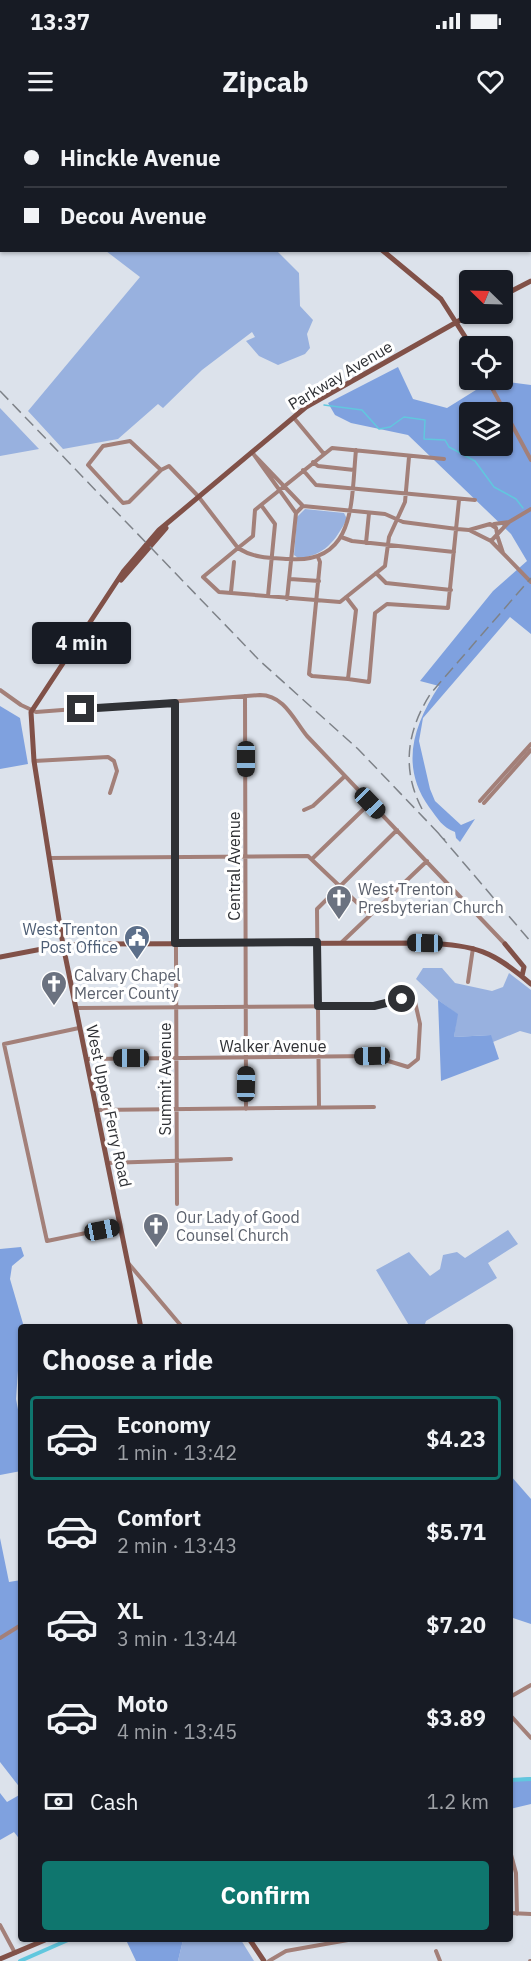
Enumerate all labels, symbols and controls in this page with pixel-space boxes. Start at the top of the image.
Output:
text: 13:37 [30,7,90,36]
text: Zipcab [222,64,309,99]
icon: menu [24,65,57,98]
icon: heart [474,65,507,98]
text: Hinckle Avenue [60,143,221,172]
text: Decou Avenue [60,201,207,230]
north arrow [459,270,513,324]
map controls [459,270,513,456]
street label: Parkway Avenue [284,336,396,414]
button: locate [459,336,513,390]
button: layers [459,402,513,456]
callout: 4 min [32,622,130,664]
text: 4 min [55,629,108,656]
route end [67,695,94,722]
car [237,741,255,777]
car [351,784,389,822]
street label: Central Avenue [224,811,244,921]
place label: West Trenton Presbyterian Church [358,879,504,917]
church icon: West Trenton Presbyterian Church [324,883,354,921]
place label: West Trenton Post Office [22,919,118,957]
public building icon: West Trenton Post Office [122,923,152,961]
car [407,934,443,952]
place label: Calvary Chapel Mercer County [74,965,181,1003]
church icon: Calvary Chapel Mercer County [39,969,69,1007]
route start [388,985,415,1012]
street label: Summit Avenue [155,1022,175,1136]
street label: West Upper Ferry Road [82,1023,136,1189]
street label: Walker Avenue [219,1036,327,1056]
car [354,1047,390,1065]
car [113,1049,149,1067]
car [237,1066,255,1102]
place label: Our Lady of Good Counsel Church [176,1207,300,1245]
church icon: Our Lady of Good Counsel Church [141,1211,171,1249]
car [83,1218,121,1242]
text: Choose a ride [42,1342,213,1377]
text: Economy [117,1410,211,1439]
icon: car [45,1411,99,1465]
text: $4.23 [426,1424,486,1453]
text: 1 min · 13:42 [117,1439,237,1466]
text: Comfort [117,1503,201,1532]
icon: car [45,1504,99,1558]
text: $5.71 [426,1517,486,1546]
text: 2 min · 13:43 [117,1532,237,1559]
text: XL [117,1596,143,1625]
icon: car [45,1597,99,1651]
text: $7.20 [426,1610,486,1639]
text: 3 min · 13:44 [117,1625,237,1652]
text: Moto [117,1689,168,1718]
icon: car [45,1690,99,1744]
text: $3.89 [426,1703,486,1732]
text: 4 min · 13:45 [117,1718,237,1745]
icon: cash [42,1785,75,1818]
text: Cash [90,1787,139,1816]
text: 1.2 km [427,1788,489,1815]
button: Confirm [42,1861,489,1930]

